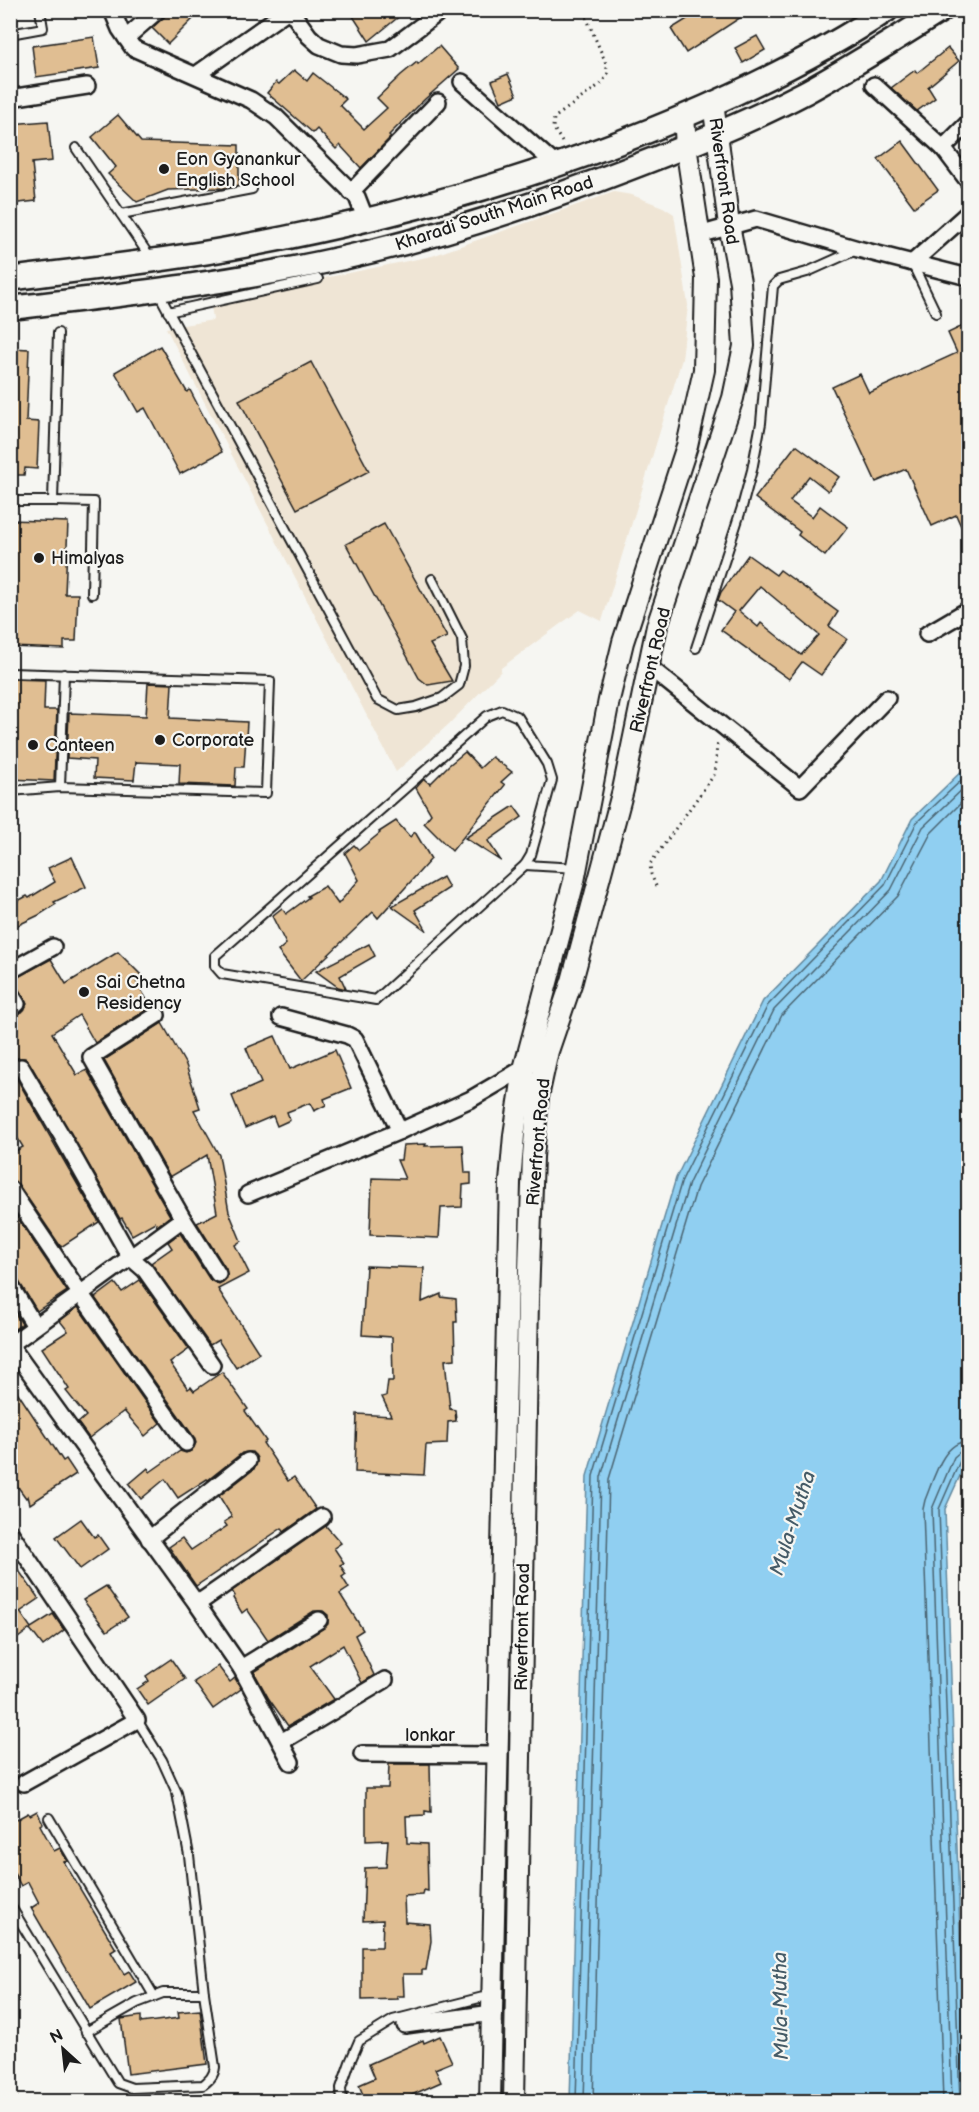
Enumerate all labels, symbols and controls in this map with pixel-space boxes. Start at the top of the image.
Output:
street label: Riverfront Road [704,116,743,246]
place label: Eon Gyanankur English School [176,149,301,191]
marker: Eon Gyanankur English School [157,162,171,176]
street label: Kharadi South Main Road [393,172,596,255]
place label: Himalyas [51,548,124,569]
marker: Himalyas [32,551,46,565]
street label: Riverfront Road [626,605,675,735]
place label: Corporate [172,730,254,751]
marker: Corporate [153,733,167,747]
place label: Canteen [45,735,115,756]
marker: Canteen [26,738,40,752]
place label: Sai Chetna Residency [96,972,185,1014]
marker: Sai Chetna Residency [77,985,91,999]
street label: Riverfront Road [522,1077,555,1207]
water label: Mula-Mutha [765,1468,821,1579]
street label: Riverfront Road [511,1563,534,1691]
street label: lonkar [405,1725,455,1746]
water label: Mula-Mutha [768,1952,794,2060]
north arrow [33,2019,93,2079]
text: N [47,2026,67,2048]

